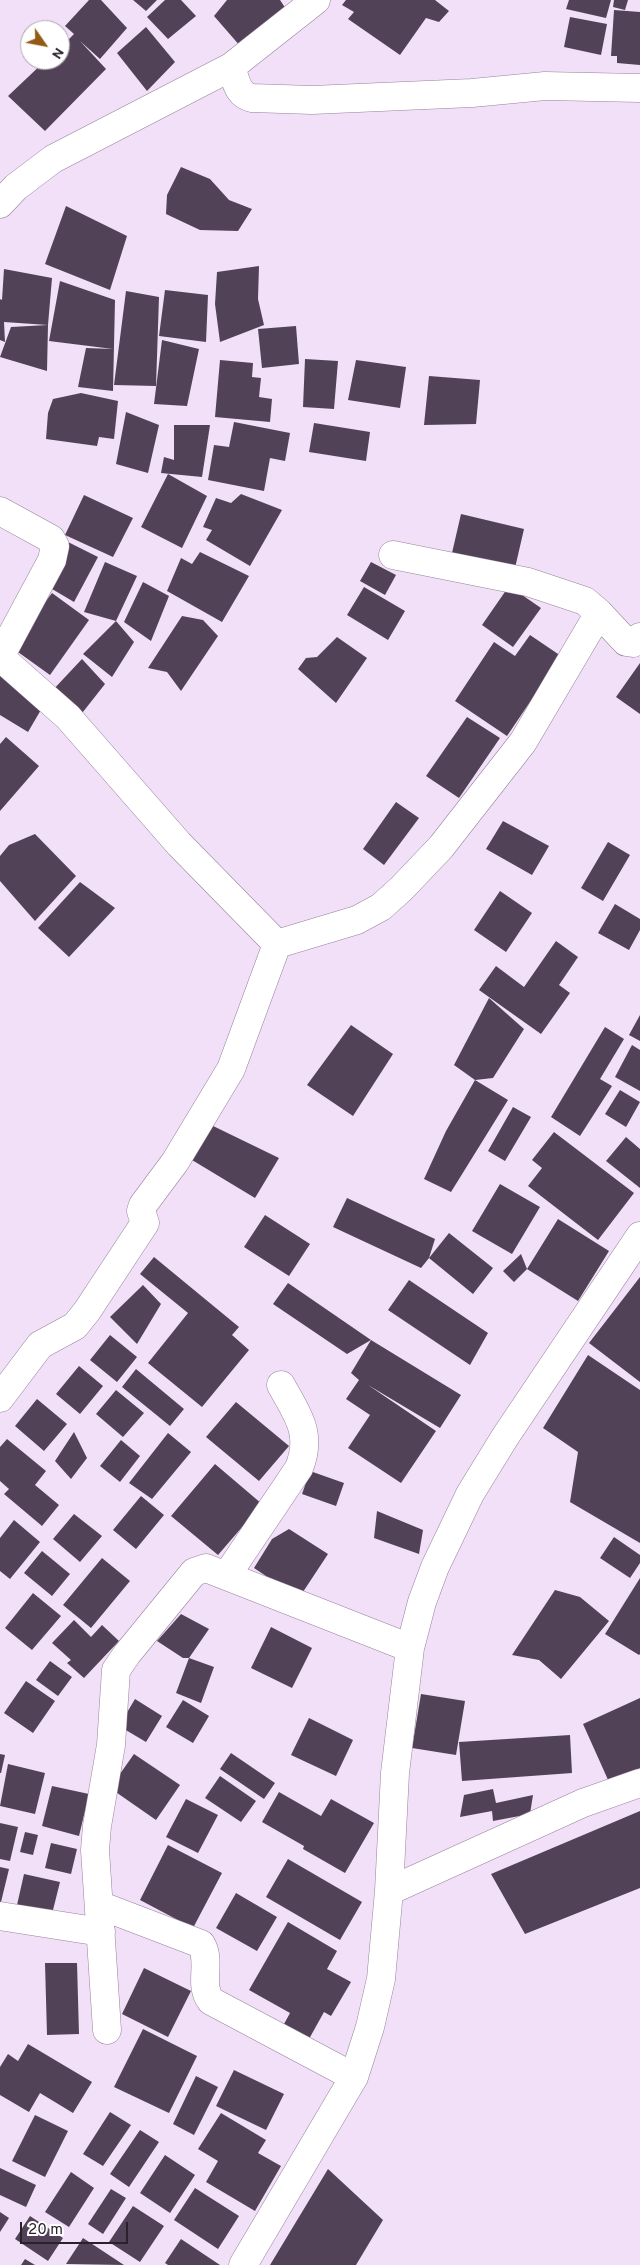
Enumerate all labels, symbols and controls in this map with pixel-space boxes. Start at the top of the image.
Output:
north arrow [20,20,70,70]
text: N [47,44,67,62]
scale bar [22,2212,130,2244]
text: 20 m [28,2221,63,2240]

